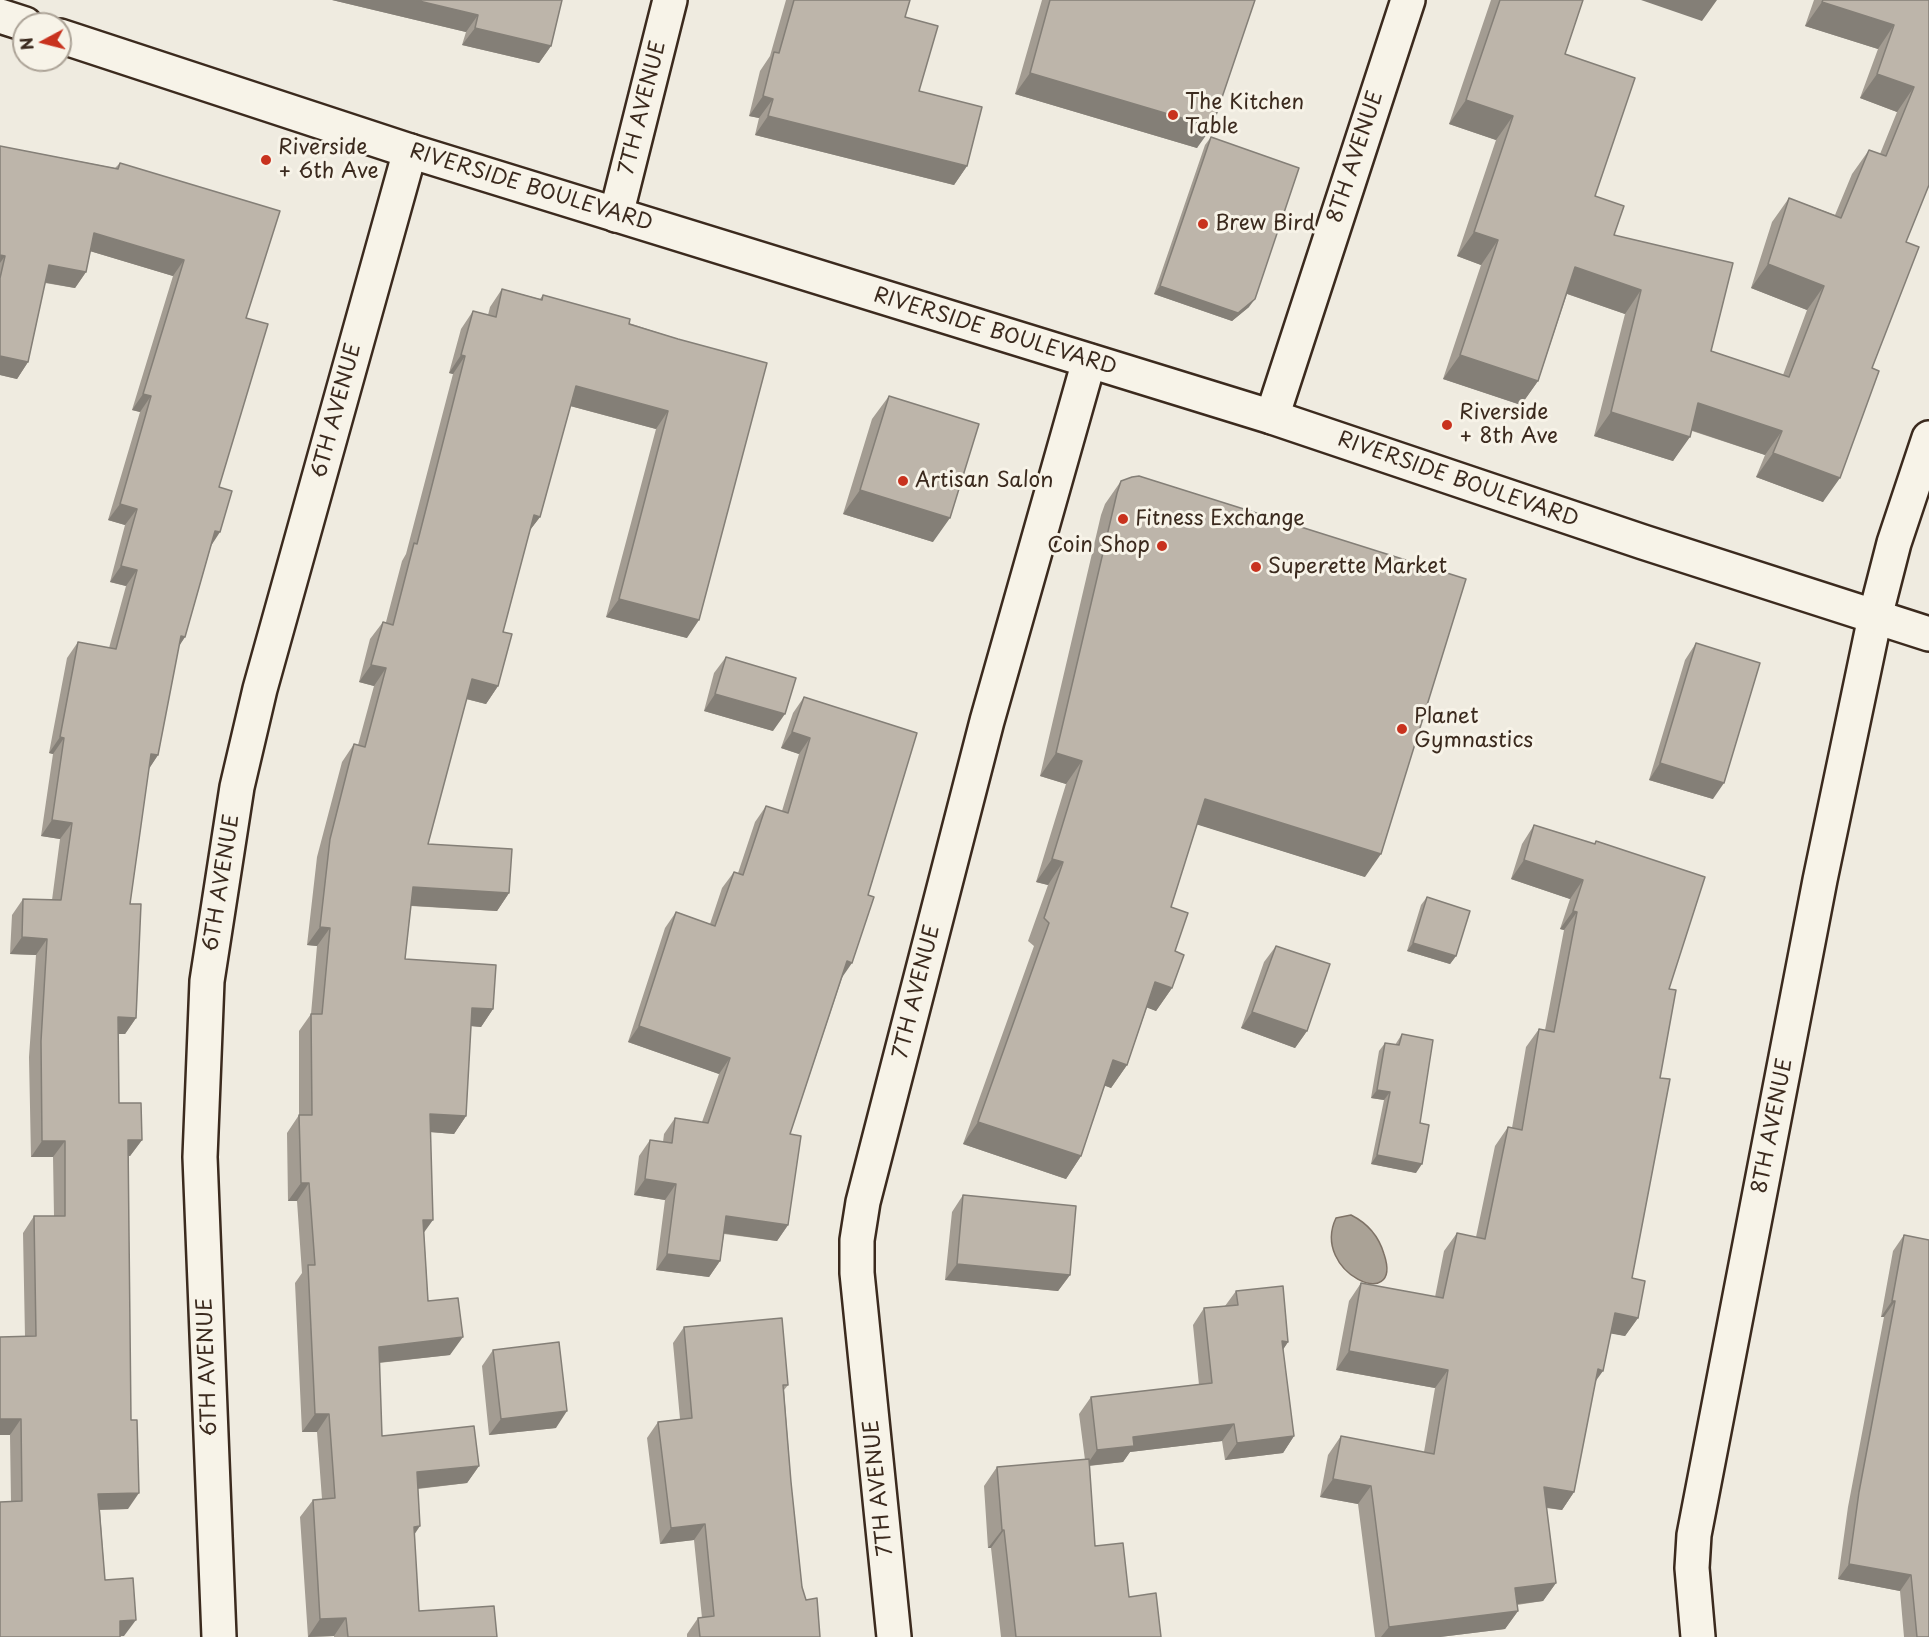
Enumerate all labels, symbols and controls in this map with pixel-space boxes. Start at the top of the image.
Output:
north arrow [12,12,72,72]
text: N [13,36,39,52]
street label: 7TH AVENUE [614,39,672,177]
street label: 8TH AVENUE [1323,88,1389,226]
place label: The Kitchen Table [1185,90,1304,140]
marker: The Kitchen Table [1166,108,1180,122]
place label: Riverside + 6th Ave [278,135,379,185]
street label: RIVERSIDE BOULEVARD [406,139,656,237]
marker: Riverside + 6th Ave [259,153,273,167]
place label: Brew Bird [1215,211,1315,237]
marker: Brew Bird [1196,217,1210,231]
street label: RIVERSIDE BOULEVARD [870,283,1120,381]
street label: 6TH AVENUE [307,341,367,481]
place label: Riverside + 8th Ave [1459,400,1558,450]
marker: Riverside + 8th Ave [1440,418,1454,432]
street label: RIVERSIDE BOULEVARD [1334,427,1582,533]
place label: Artisan Salon [915,468,1053,494]
marker: Artisan Salon [896,474,910,488]
place label: Fitness Exchange [1135,506,1305,532]
marker: Fitness Exchange [1116,512,1130,526]
place label: Coin Shop [1047,533,1150,559]
marker: Coin Shop [1155,539,1169,553]
place label: Superette Market [1268,554,1447,580]
marker: Superette Market [1249,560,1263,574]
place label: Planet Gymnastics [1414,704,1533,754]
marker: Planet Gymnastics [1395,722,1409,736]
street label: 6TH AVENUE [199,813,245,953]
street label: 7TH AVENUE [888,923,946,1061]
street label: 8TH AVENUE [1748,1056,1798,1196]
street label: 6TH AVENUE [193,1297,223,1437]
street label: 7TH AVENUE [859,1419,899,1557]

